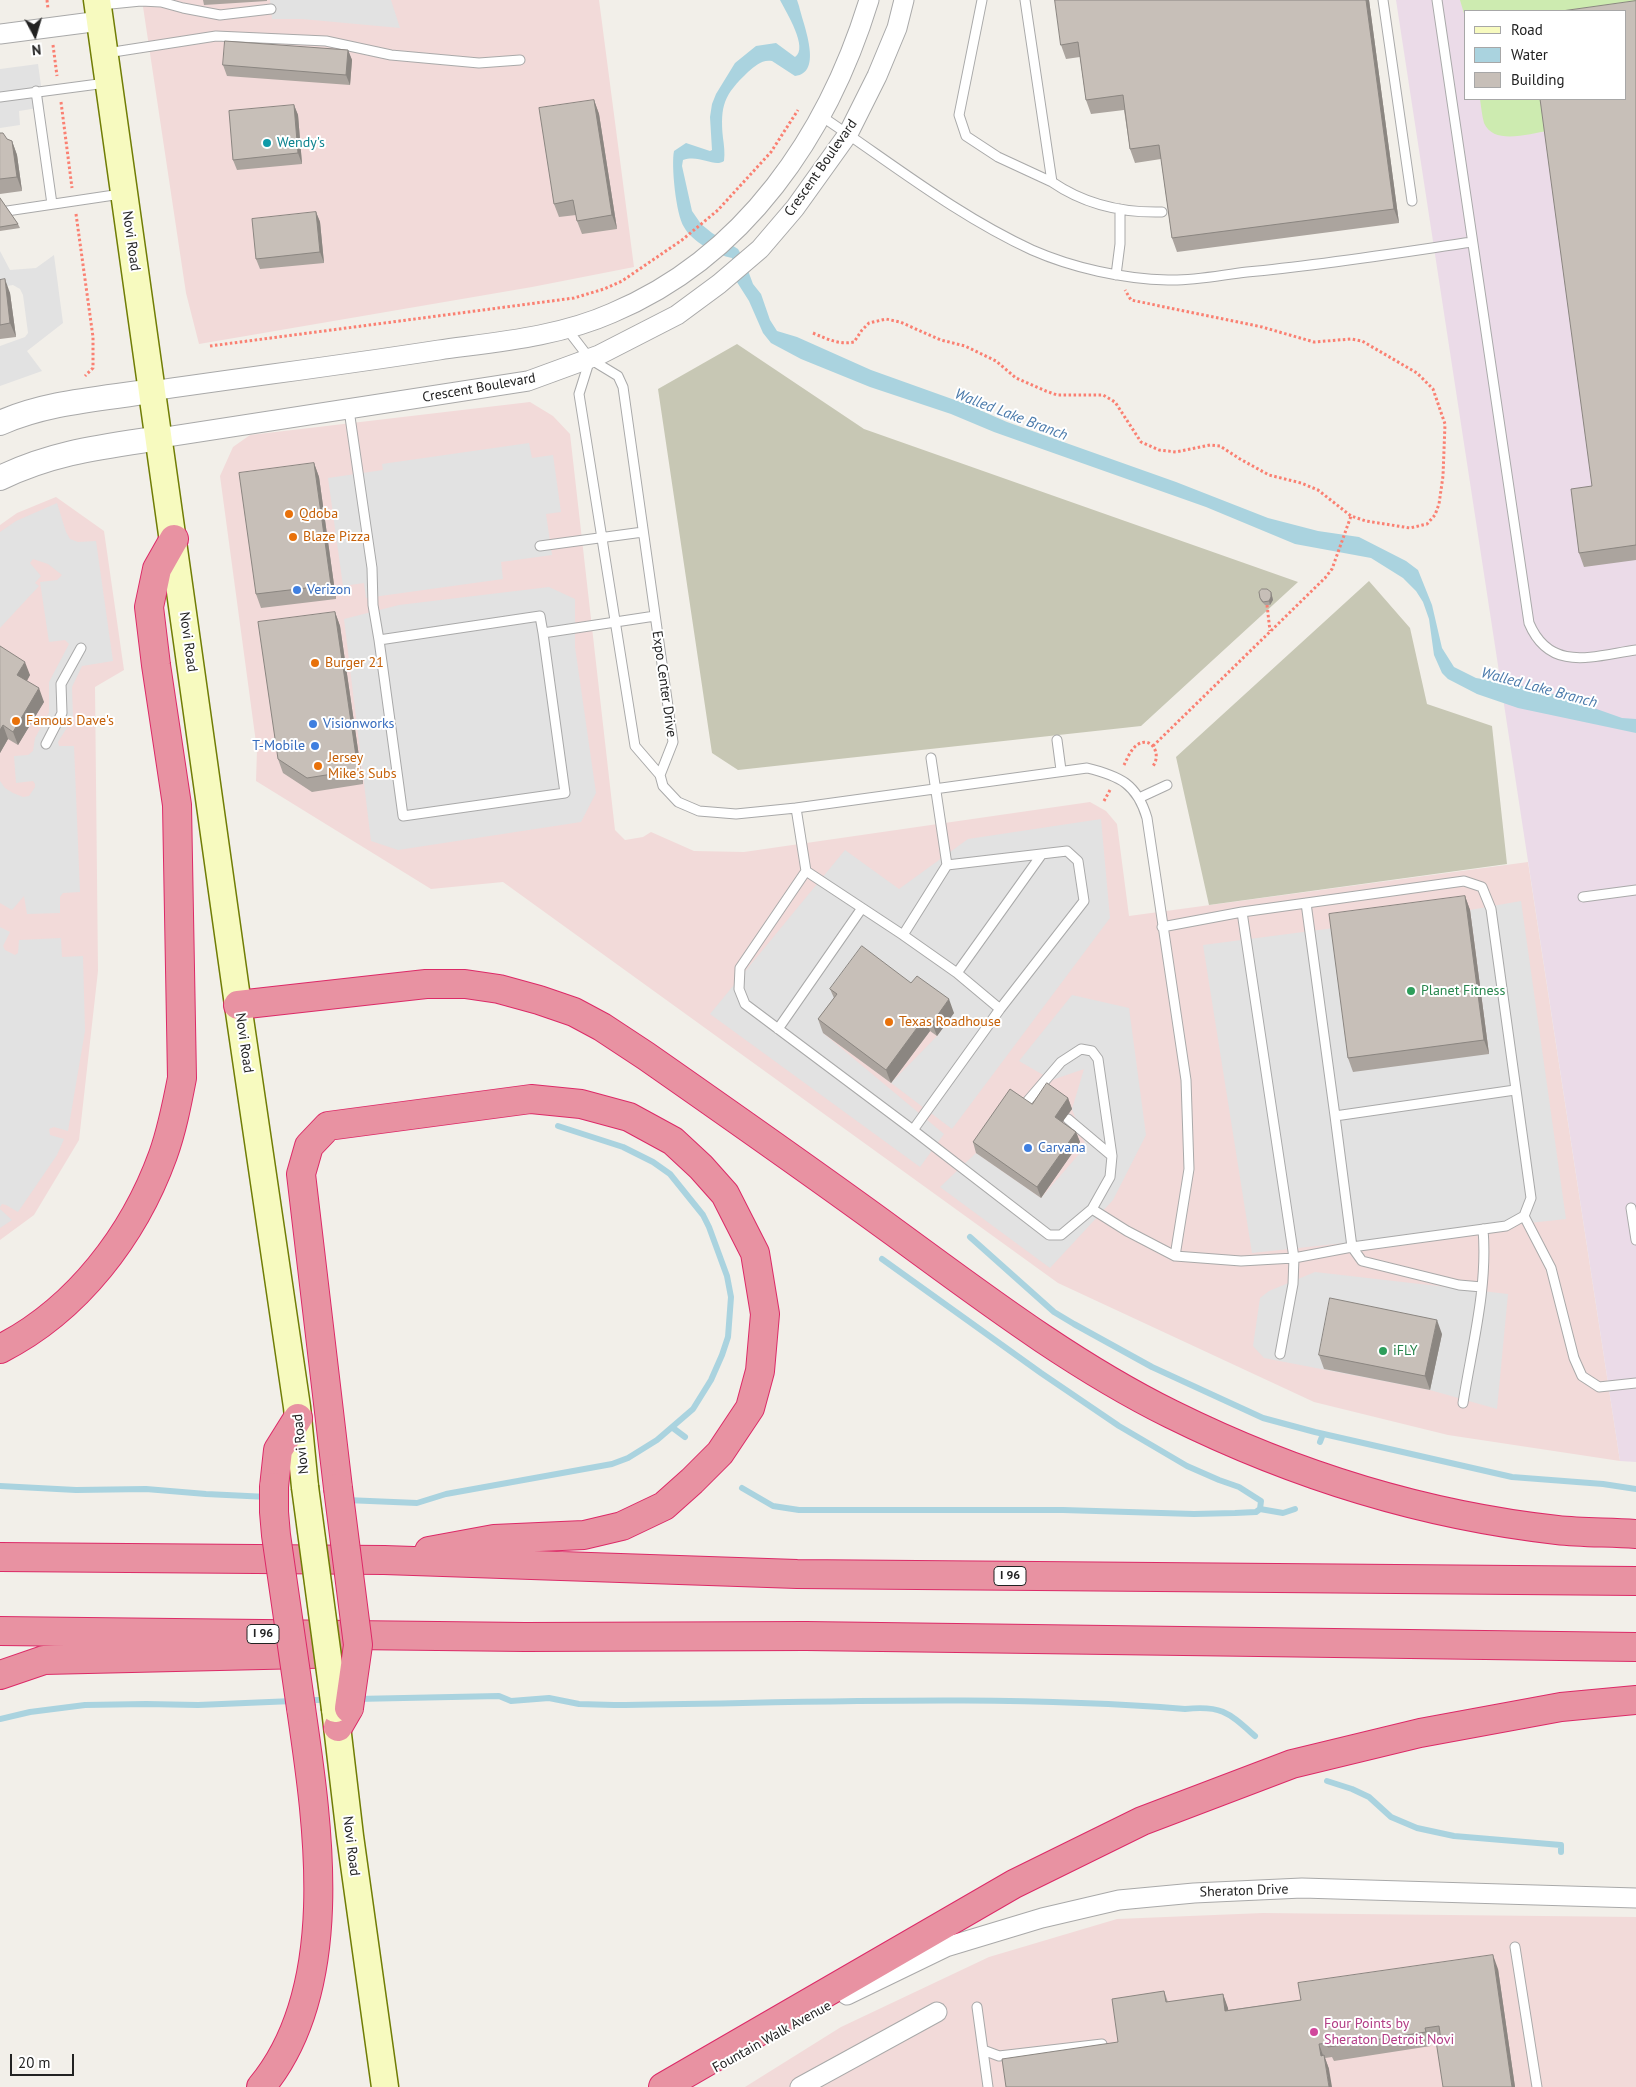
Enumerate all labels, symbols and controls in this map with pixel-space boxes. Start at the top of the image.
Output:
north arrow [10,10,60,60]
legend [1464,10,1626,100]
text: Road [1511,20,1543,39]
text: N [31,40,42,59]
text: Water [1511,45,1548,64]
text: Building [1511,70,1565,89]
street label: Crescent Boulevard [781,116,861,220]
place label: Wendy's [277,135,325,151]
marker: Wendy's [261,137,273,149]
street label: Novi Road [118,210,144,272]
street label: Crescent Boulevard [421,370,537,406]
water label: Walled Lake Branch [952,385,1070,445]
place label: Qdoba [299,506,338,522]
marker: Qdoba [283,508,295,520]
place label: Blaze Pizza [303,529,370,545]
marker: Blaze Pizza [287,531,299,543]
place label: Verizon [307,582,351,598]
marker: Verizon [291,584,303,596]
street label: Novi Road [175,611,201,673]
street label: Expo Center Drive [648,630,680,738]
place label: Burger 21 [325,655,384,671]
marker: Burger 21 [309,657,321,669]
water label: Walled Lake Branch [1479,664,1599,712]
place label: Famous Dave's [26,713,114,729]
marker: Famous Dave's [10,715,22,727]
place label: Visionworks [323,716,395,732]
marker: Visionworks [307,718,319,730]
place label: T-Mobile [252,738,305,754]
marker: T-Mobile [309,740,321,752]
place label: Jersey Mike's Subs [328,750,397,782]
marker: Jersey Mike's Subs [312,760,324,772]
place label: Planet Fitness [1421,983,1505,999]
marker: Planet Fitness [1405,985,1417,997]
street label: Novi Road [231,1012,257,1074]
place label: Texas Roadhouse [899,1014,1001,1030]
marker: Texas Roadhouse [883,1016,895,1028]
place label: Carvana [1038,1140,1086,1156]
marker: Carvana [1022,1142,1034,1154]
place label: iFLY [1393,1343,1418,1359]
marker: iFLY [1377,1345,1389,1357]
street label: Novi Road [289,1413,313,1475]
road number: I 96 [994,1566,1026,1585]
road number: I 96 [247,1625,279,1644]
street label: Novi Road [339,1815,363,1877]
street label: Sheraton Drive [1199,1881,1289,1901]
street label: Fountain Walk Avenue [710,1997,834,2077]
place label: Four Points by Sheraton Detroit Novi [1324,2016,1454,2048]
marker: Four Points by Sheraton Detroit Novi [1308,2026,1320,2038]
scale bar [12,2044,76,2076]
text: 20 m [18,2053,51,2072]

